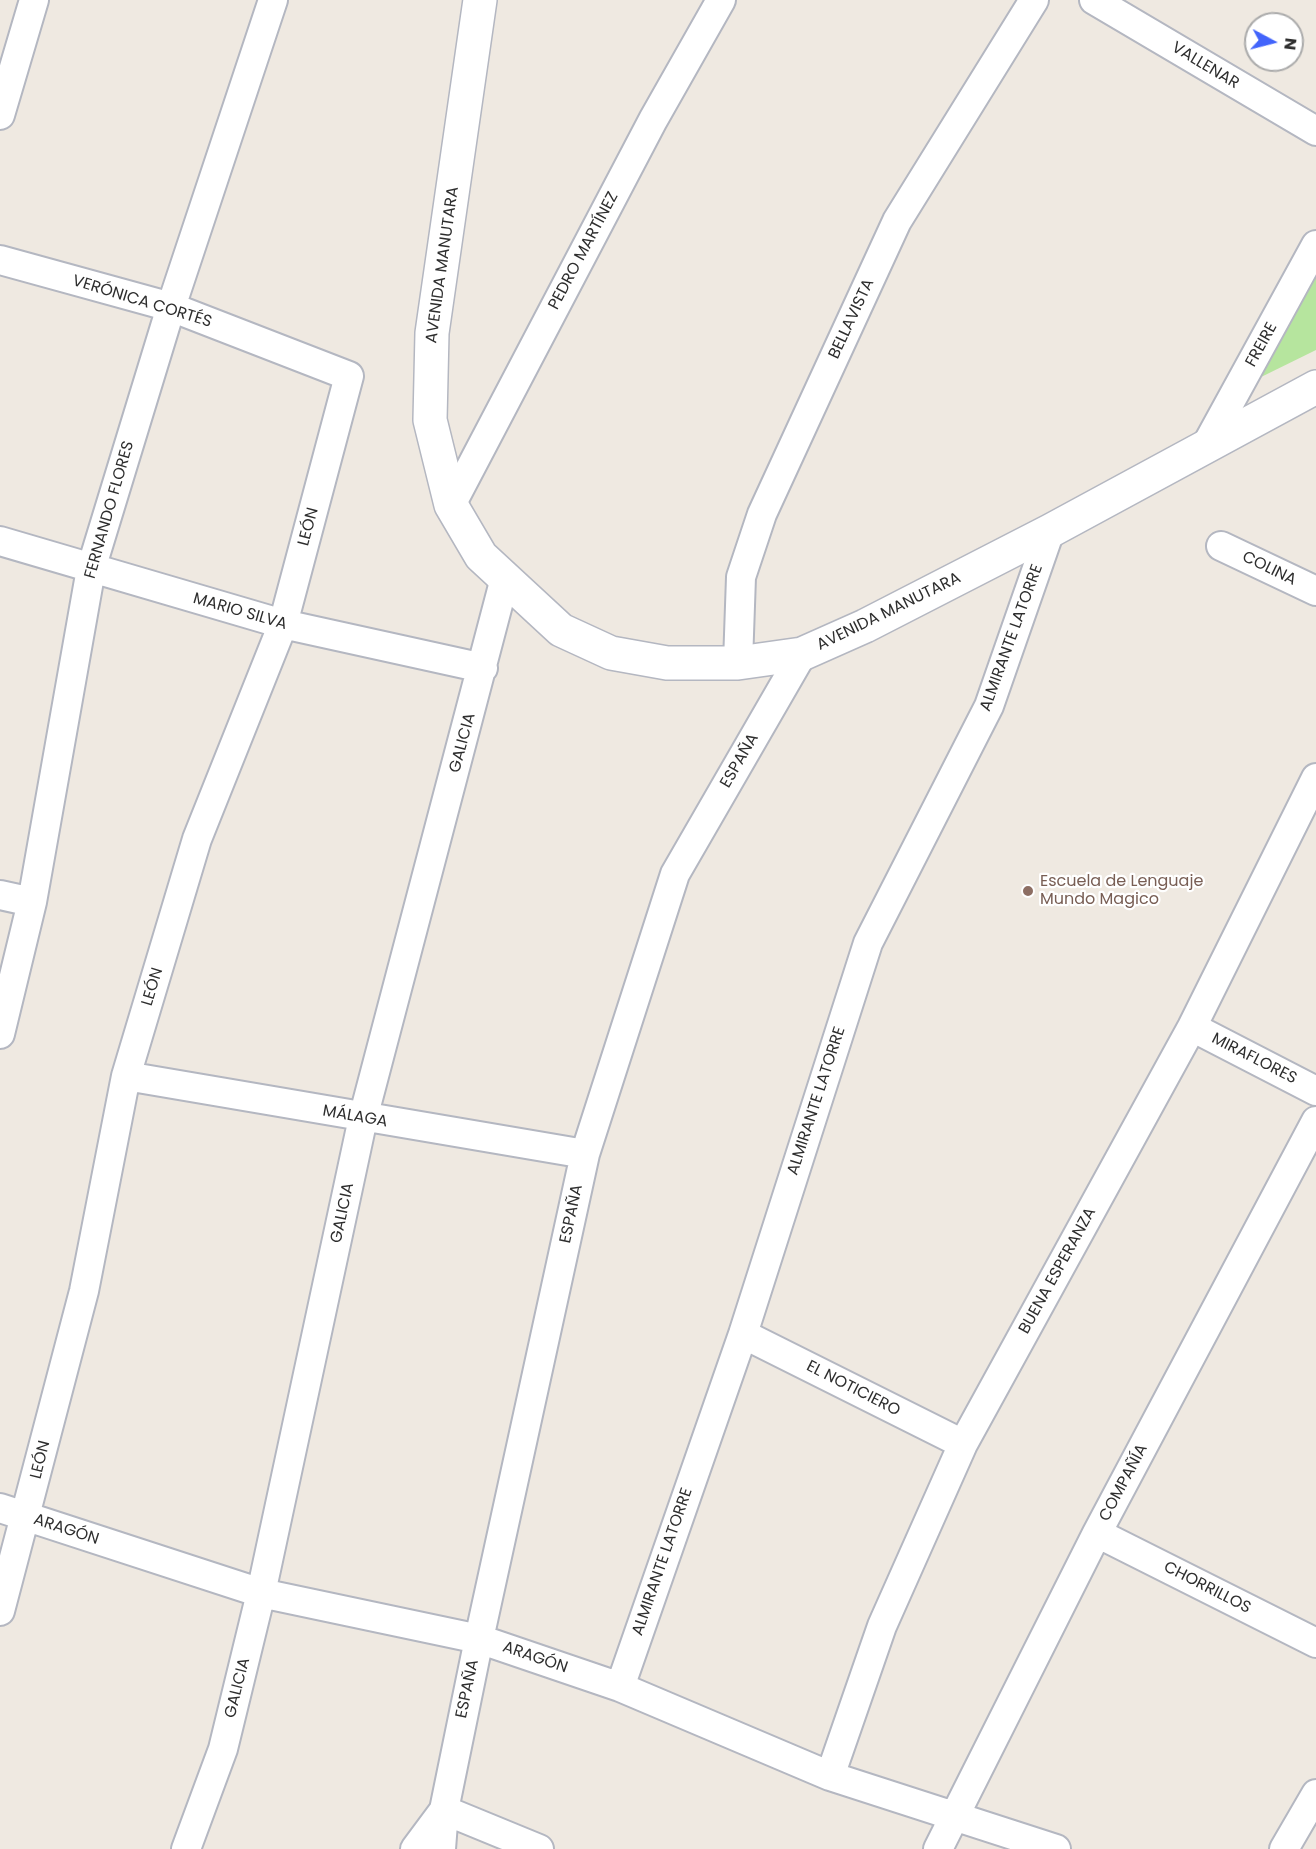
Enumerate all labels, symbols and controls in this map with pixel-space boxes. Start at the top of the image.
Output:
north arrow [1244,12,1304,72]
text: N [1278,37,1303,51]
street label: VALLENAR [1168,38,1242,94]
street label: AVENIDA MANUTARA [423,185,463,345]
street label: PEDRO MARTÍNEZ [545,189,623,313]
street label: VERÓNICA CORTÉS [70,272,214,332]
street label: BELLAVISTA [825,276,879,362]
street label: FREIRE [1242,319,1282,371]
street label: FERNANDO FLORES [81,439,139,581]
street label: LEÓN [295,506,323,548]
street label: COLINA [1239,548,1299,590]
street label: ALMIRANTE LATORRE [976,562,1048,714]
street label: AVENIDA MANUTARA [814,569,964,655]
street label: MARIO SILVA [191,589,289,635]
street label: GALICIA [446,711,480,775]
street label: ESPAÑA [717,730,763,792]
place label: Escuela de Lenguaje Mundo Magico [1040,872,1203,910]
marker: Escuela de Lenguaje Mundo Magico [1021,884,1035,898]
street label: LEÓN [138,966,168,1008]
street label: ALMIRANTE LATORRE [784,1024,850,1178]
street label: MIRAFLORES [1208,1029,1300,1089]
street label: MÁLAGA [321,1102,389,1132]
street label: GALICIA [327,1181,359,1245]
street label: ESPAÑA [556,1183,588,1245]
street label: BUENA ESPERANZA [1015,1205,1101,1337]
street label: EL NOTICIERO [803,1357,903,1421]
street label: LEÓN [27,1439,55,1481]
street label: COMPAÑÍA [1096,1441,1152,1525]
street label: ALMIRANTE LATORRE [629,1486,697,1638]
street label: ARAGÓN [31,1510,101,1550]
street label: CHORRILLOS [1160,1558,1254,1618]
street label: ARAGÓN [500,1638,570,1678]
street label: GALICIA [221,1656,255,1720]
street label: ESPAÑA [452,1658,484,1720]

